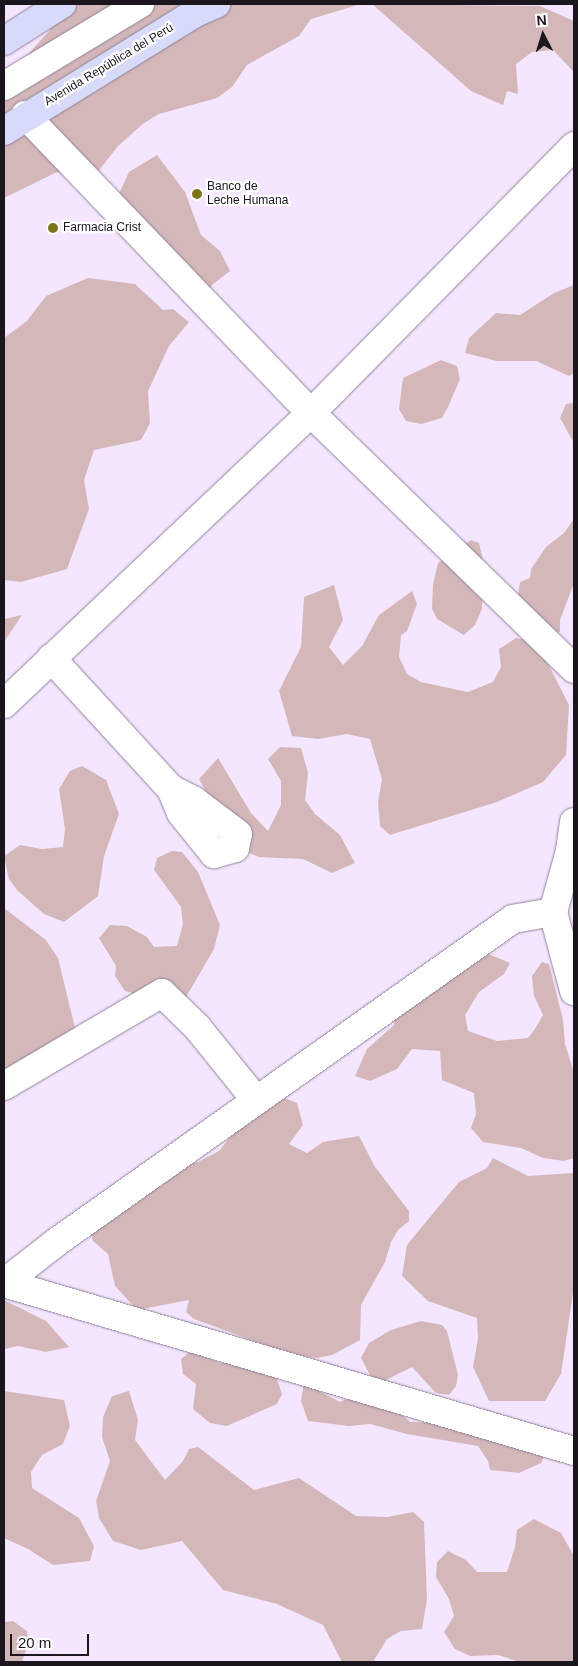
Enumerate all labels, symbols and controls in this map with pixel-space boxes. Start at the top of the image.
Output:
north arrow [518,10,568,60]
text: N [536,12,547,28]
street label: Avenida República del Perú [42,21,176,109]
place label: Banco de Leche Humana [207,180,288,208]
marker: Banco de Leche Humana [191,188,203,200]
place label: Farmacia Crist [63,221,141,235]
marker: Farmacia Crist [47,222,59,234]
scale bar [12,1624,91,1656]
text: 20 m [18,1634,51,1651]

